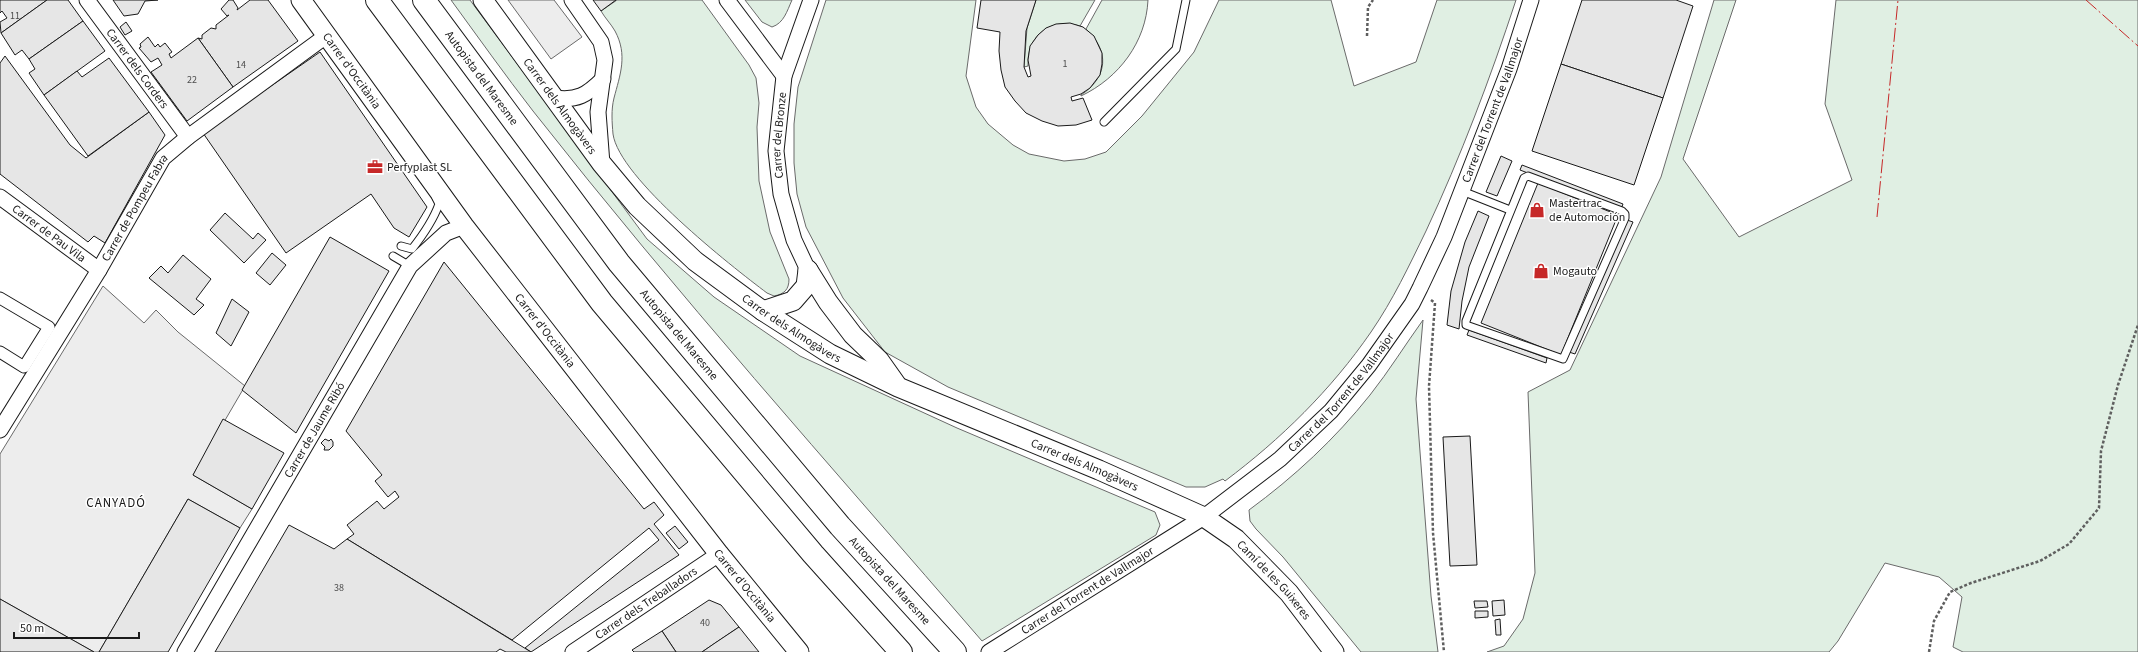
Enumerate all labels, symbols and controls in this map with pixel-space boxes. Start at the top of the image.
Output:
house number: 11 [10,9,20,23]
street label: Carrer dels Corders [102,25,172,112]
street label: Autopista del Maresme [441,27,522,129]
street label: Carrer d'Occitània [318,29,385,113]
street label: Carrer del Torrent de Vallmajor [1458,35,1528,185]
street label: Carrer dels Almogàvers [519,55,600,158]
house number: 1 [1063,57,1068,71]
house number: 14 [236,58,246,72]
house number: 22 [187,73,197,87]
street label: Carrer del Bronze [768,91,791,179]
street label: Carrer de Pompeu Fabra [98,150,172,265]
office icon: Perfyplast SL [366,158,384,176]
place label: Perfyplast SL [387,159,452,176]
place label: Mastertrac de Automoción [1549,195,1625,226]
street label: Carrer de Pau Vila [8,201,89,267]
shop icon: Mastertrac de Automoción [1528,201,1546,219]
shop icon: Mogauto [1532,262,1550,280]
place label: Mogauto [1553,263,1597,280]
street label: Autopista del Maresme [636,286,722,384]
street label: Carrer d'Occitània [510,290,579,372]
street label: Carrer dels Almogàvers [738,290,844,367]
street label: Carrer del Torrent de Vallmajor [1284,329,1399,456]
street label: Carrer de Jaume Ribó [280,379,349,481]
street label: Carrer dels Almogàvers [1028,435,1141,496]
district label: CANYADÓ [86,494,146,512]
street label: Autopista del Maresme [845,533,934,629]
street label: Camí de les Guixeres [1233,537,1314,624]
street label: Carrer del Torrent de Vallmajor [1018,542,1158,639]
street label: Carrer d'Occitània [709,546,780,626]
street label: Carrer dels Treballadors [592,563,701,644]
house number: 38 [334,581,344,595]
scale bar [14,614,139,640]
house number: 40 [700,616,710,630]
text: 50 m [20,620,44,637]

